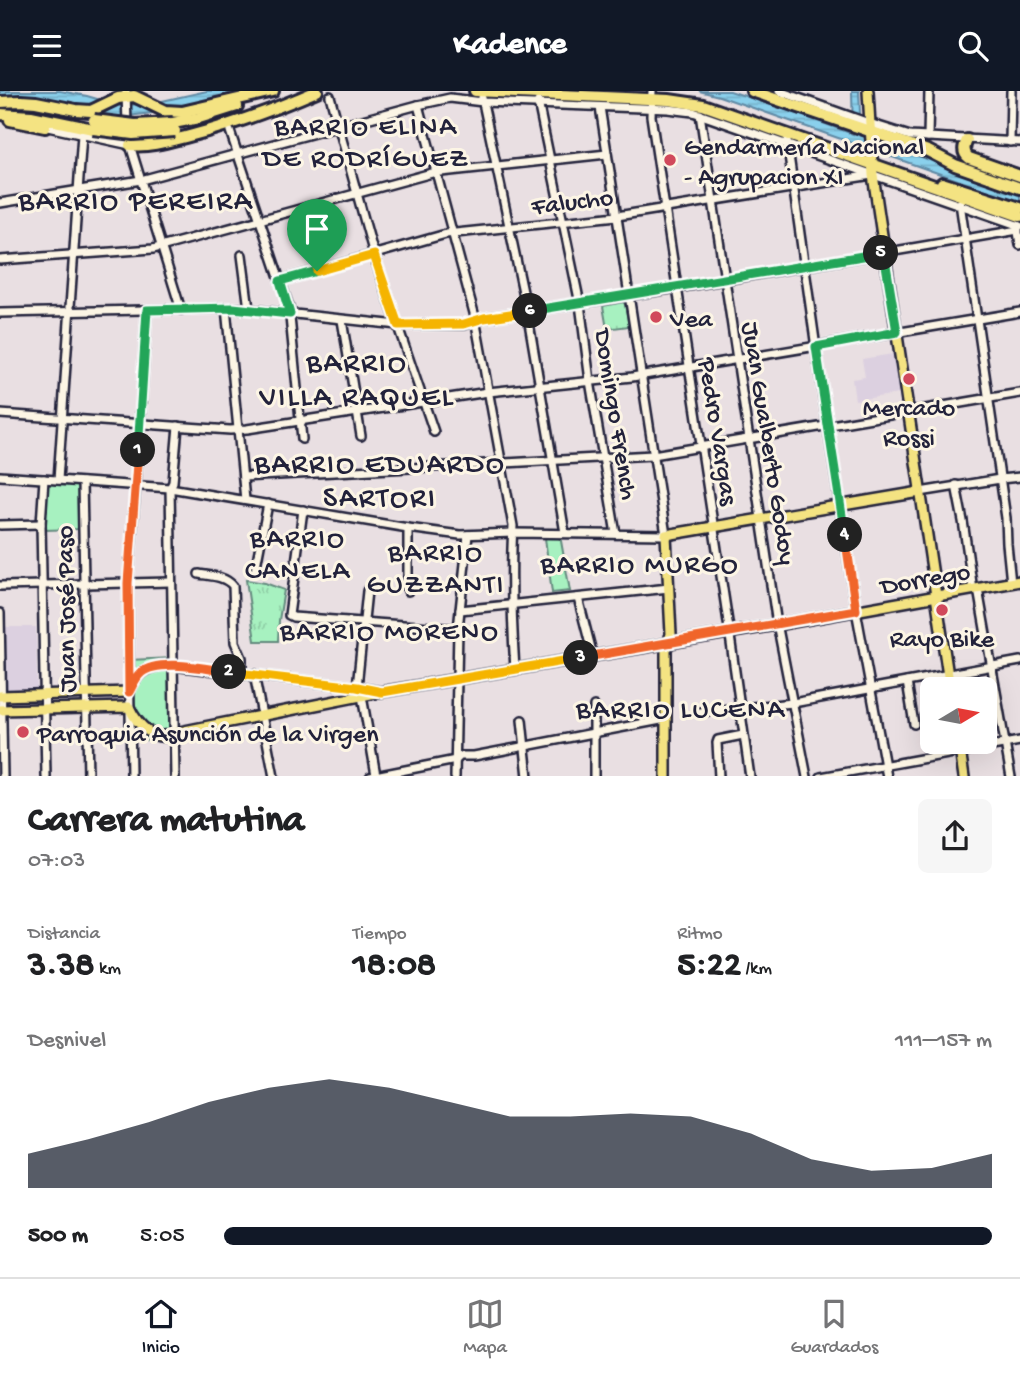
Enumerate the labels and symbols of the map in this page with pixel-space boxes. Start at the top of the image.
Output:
district label: BARRIO ELINA DE RODRÍGUEZ [261,112,469,177]
place label: Gendarmería Nacional - Agrupacion XI [684,134,924,195]
marker: Gendarmería Nacional - Agrupacion XI [662,152,678,168]
street label: Falucho [529,184,615,225]
district label: BARRIO PEREIRA [17,186,254,221]
pin [287,199,347,271]
pin: 5 [864,235,898,271]
pin: 6 [512,293,548,329]
place label: Vea [669,306,714,337]
marker: Vea [648,309,664,325]
street label: Juan Gualberto Godoy [732,320,801,568]
street label: Domingo French [584,325,642,502]
district label: BARRIO VILLA RAQUEL [258,348,455,417]
street label: Pedro Vargas [688,355,743,509]
marker: Mercado Rossi [901,371,917,387]
place label: Mercado Rossi [863,395,955,456]
pin: 1 [120,433,156,467]
district label: BARRIO EDUARDO SARTORI [253,449,506,518]
pin: 4 [828,517,862,553]
district label: BARRIO CANELA [245,524,351,589]
street label: Juan José Paso [52,525,85,693]
district label: BARRIO GUZZANTI [367,538,505,603]
district label: BARRIO MURGO [539,550,740,583]
street label: Dorrego [877,558,973,605]
marker: Rayo Bike [934,602,950,618]
district label: BARRIO MORENO [279,617,500,650]
place label: Rayo Bike [890,626,995,657]
pin: 3 [564,641,598,675]
pin: 2 [212,655,246,689]
north arrow [920,677,998,754]
district label: BARRIO LUCENA [575,695,786,728]
place label: Parroquia Asunción de la Virgen [36,721,379,752]
marker: Parroquia Asunción de la Virgen [15,724,31,740]

